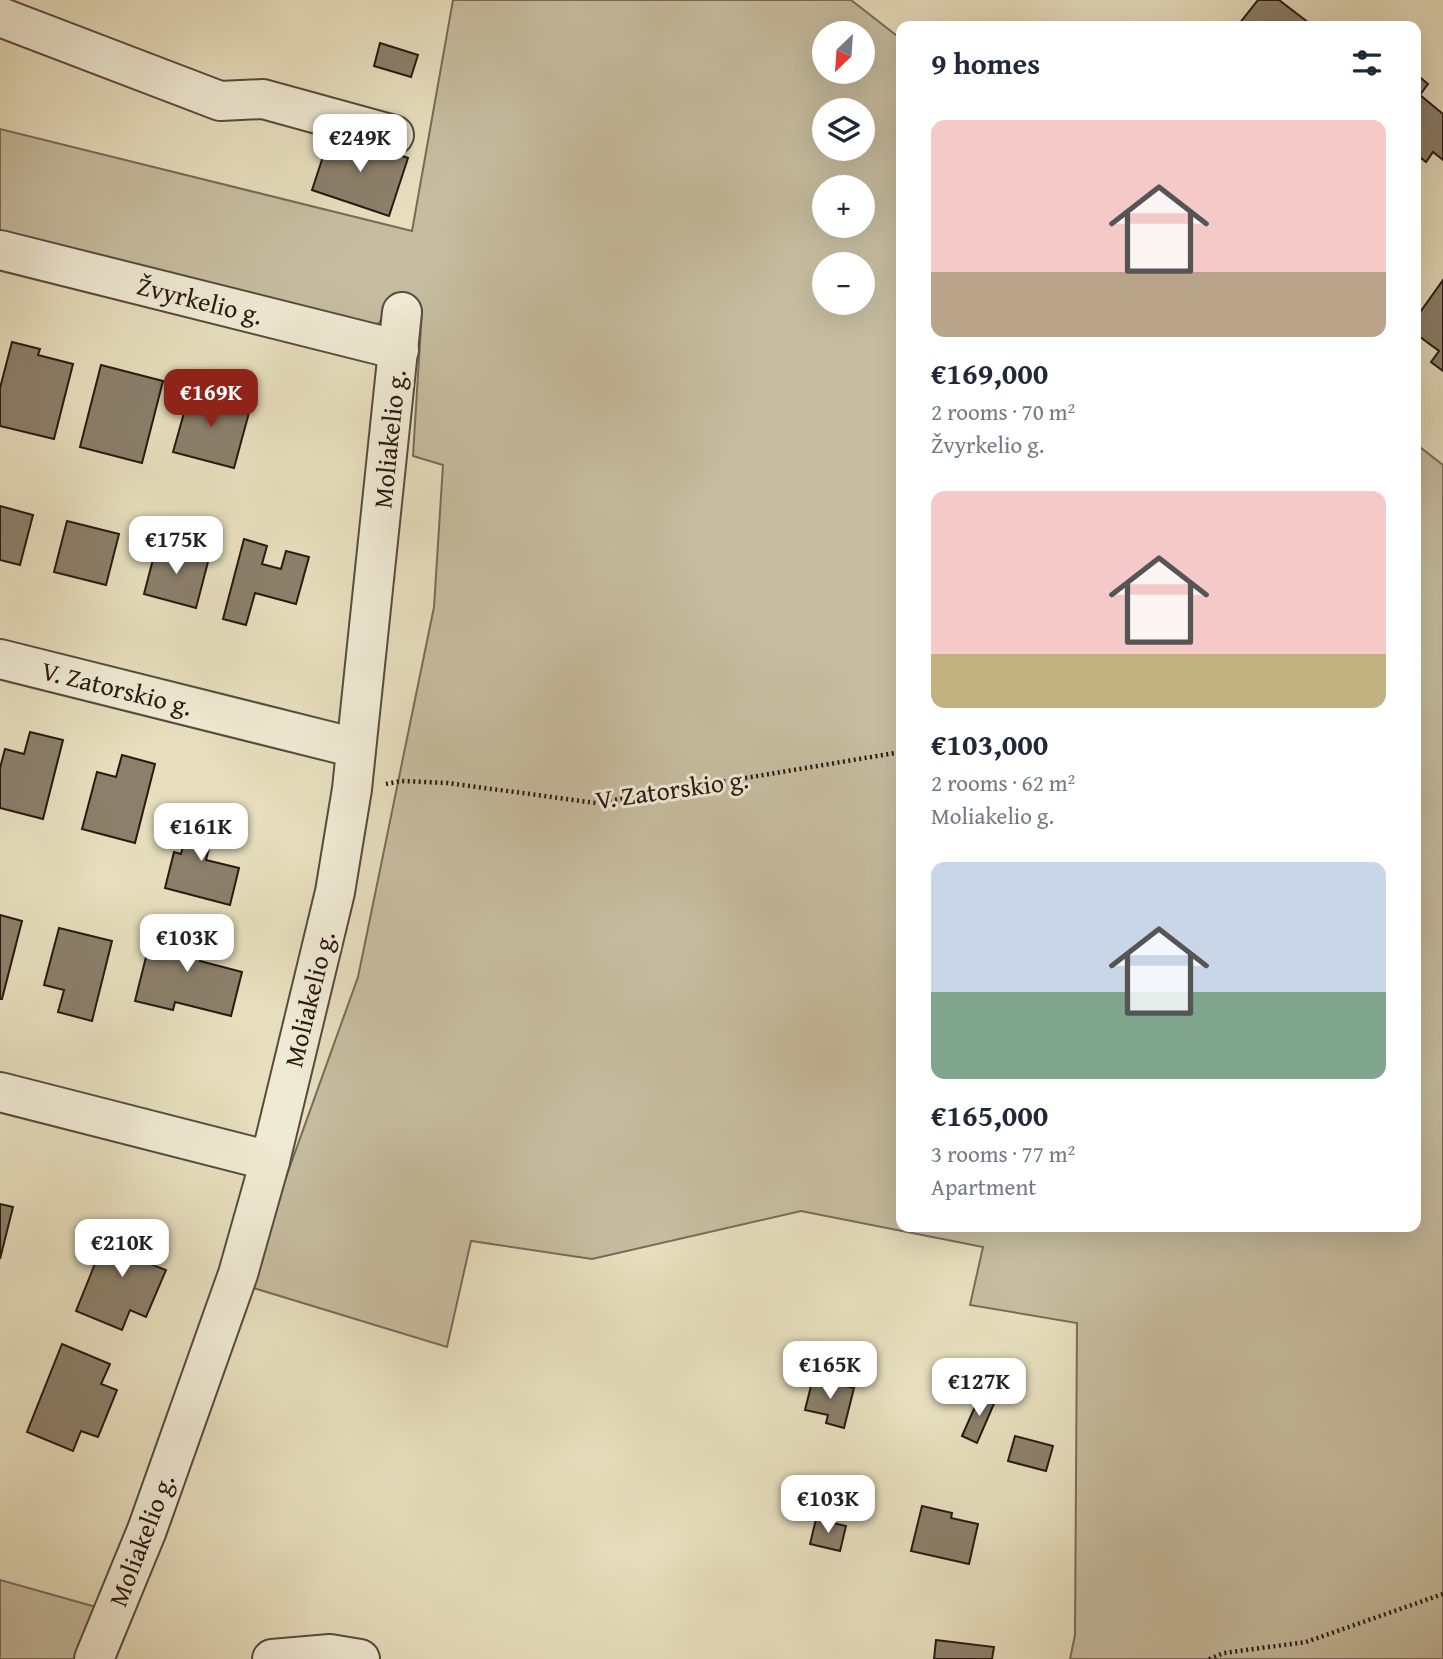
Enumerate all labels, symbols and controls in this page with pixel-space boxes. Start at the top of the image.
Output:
north arrow [812,21,875,84]
map controls [812,21,875,315]
text: 9 homes [931,41,1040,85]
icon: filters [1348,44,1386,82]
button: layers [812,98,875,161]
pin: €249K [311,114,409,174]
text: €249K [329,120,391,153]
icon: home [1096,166,1222,292]
button: + [812,175,875,238]
button: − [812,252,875,315]
street label: Žvyrkelio g. [133,266,267,334]
text: €169,000 [931,351,1048,395]
street label: Moliakelio g. [362,368,416,510]
pin: €169K [162,370,260,429]
text: €169K [180,375,242,408]
text: 2 rooms · 70 m² [931,395,1075,428]
text: Žvyrkelio g. [931,428,1044,461]
pin: €175K [127,516,225,576]
text: €175K [145,522,207,555]
icon: home [1096,537,1222,663]
street label: V. Zatorskio g. [38,650,196,726]
text: €103,000 [931,722,1048,766]
street label: V. Zatorskio g. [593,759,751,819]
text: 2 rooms · 62 m² [931,766,1075,799]
text: Moliakelio g. [931,799,1054,832]
pin: €161K [152,804,250,863]
text: €161K [170,809,232,842]
icon: home [1096,908,1222,1034]
pin: €103K [138,914,236,974]
text: €103K [156,920,218,953]
street label: Moliakelio g. [273,927,345,1071]
text: €165,000 [931,1093,1048,1137]
text: 3 rooms · 77 m² [931,1137,1075,1170]
text: Apartment [931,1170,1036,1203]
pin: €210K [73,1220,171,1279]
text: €210K [91,1225,153,1258]
pin: €165K [781,1342,879,1401]
text: €165K [799,1347,861,1380]
pin: €127K [930,1358,1028,1418]
text: €127K [948,1364,1010,1397]
street label: Moliakelio g. [98,1468,184,1612]
pin: €103K [779,1476,877,1535]
text: €103K [797,1481,859,1514]

